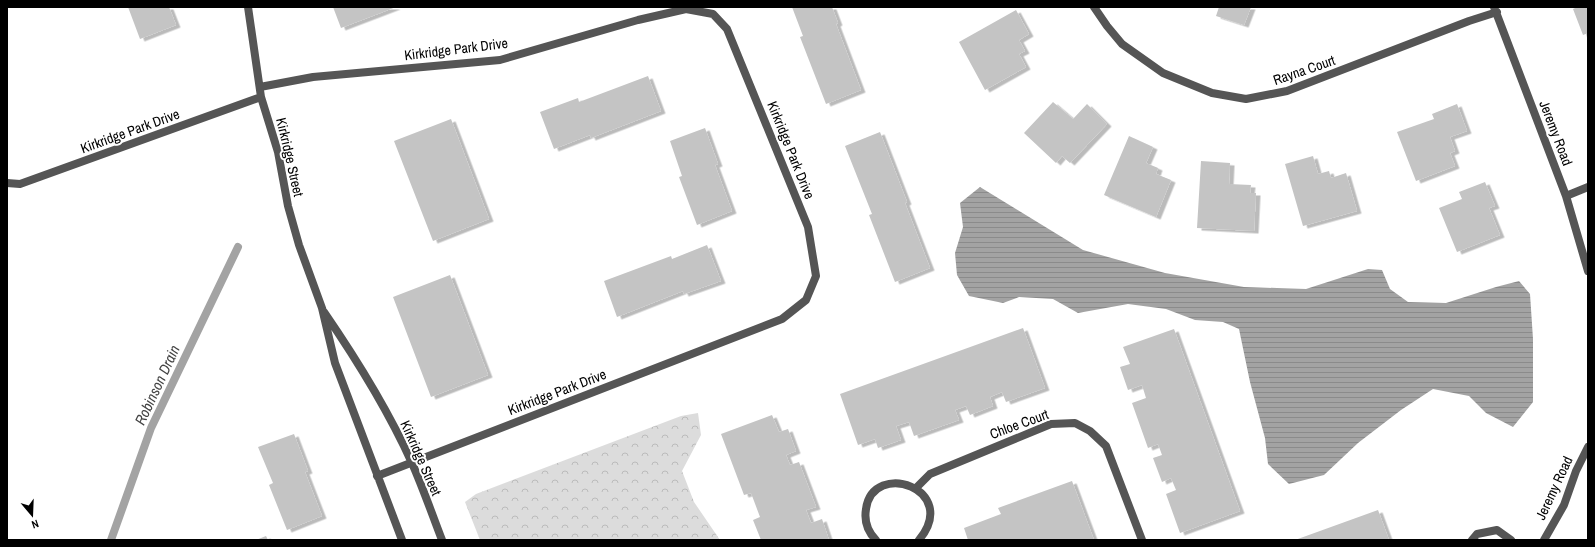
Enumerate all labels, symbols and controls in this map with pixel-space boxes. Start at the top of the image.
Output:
street label: Kirkridge Park Drive [403,34,509,64]
street label: Rayna Court [1271,51,1337,89]
street label: Kirkridge Park Drive [763,98,819,202]
street label: Jeremy Road [1535,98,1577,168]
street label: Kirkridge Park Drive [78,105,182,157]
street label: Kirkridge Street [272,116,308,198]
water label: Robinson Drain [129,341,185,428]
street label: Kirkridge Park Drive [505,365,609,419]
street label: Chloe Court [987,405,1051,443]
street label: Kirkridge Street [396,418,446,498]
street label: Jeremy Road [1531,453,1577,523]
north arrow [12,495,52,535]
text: N [30,517,41,532]

